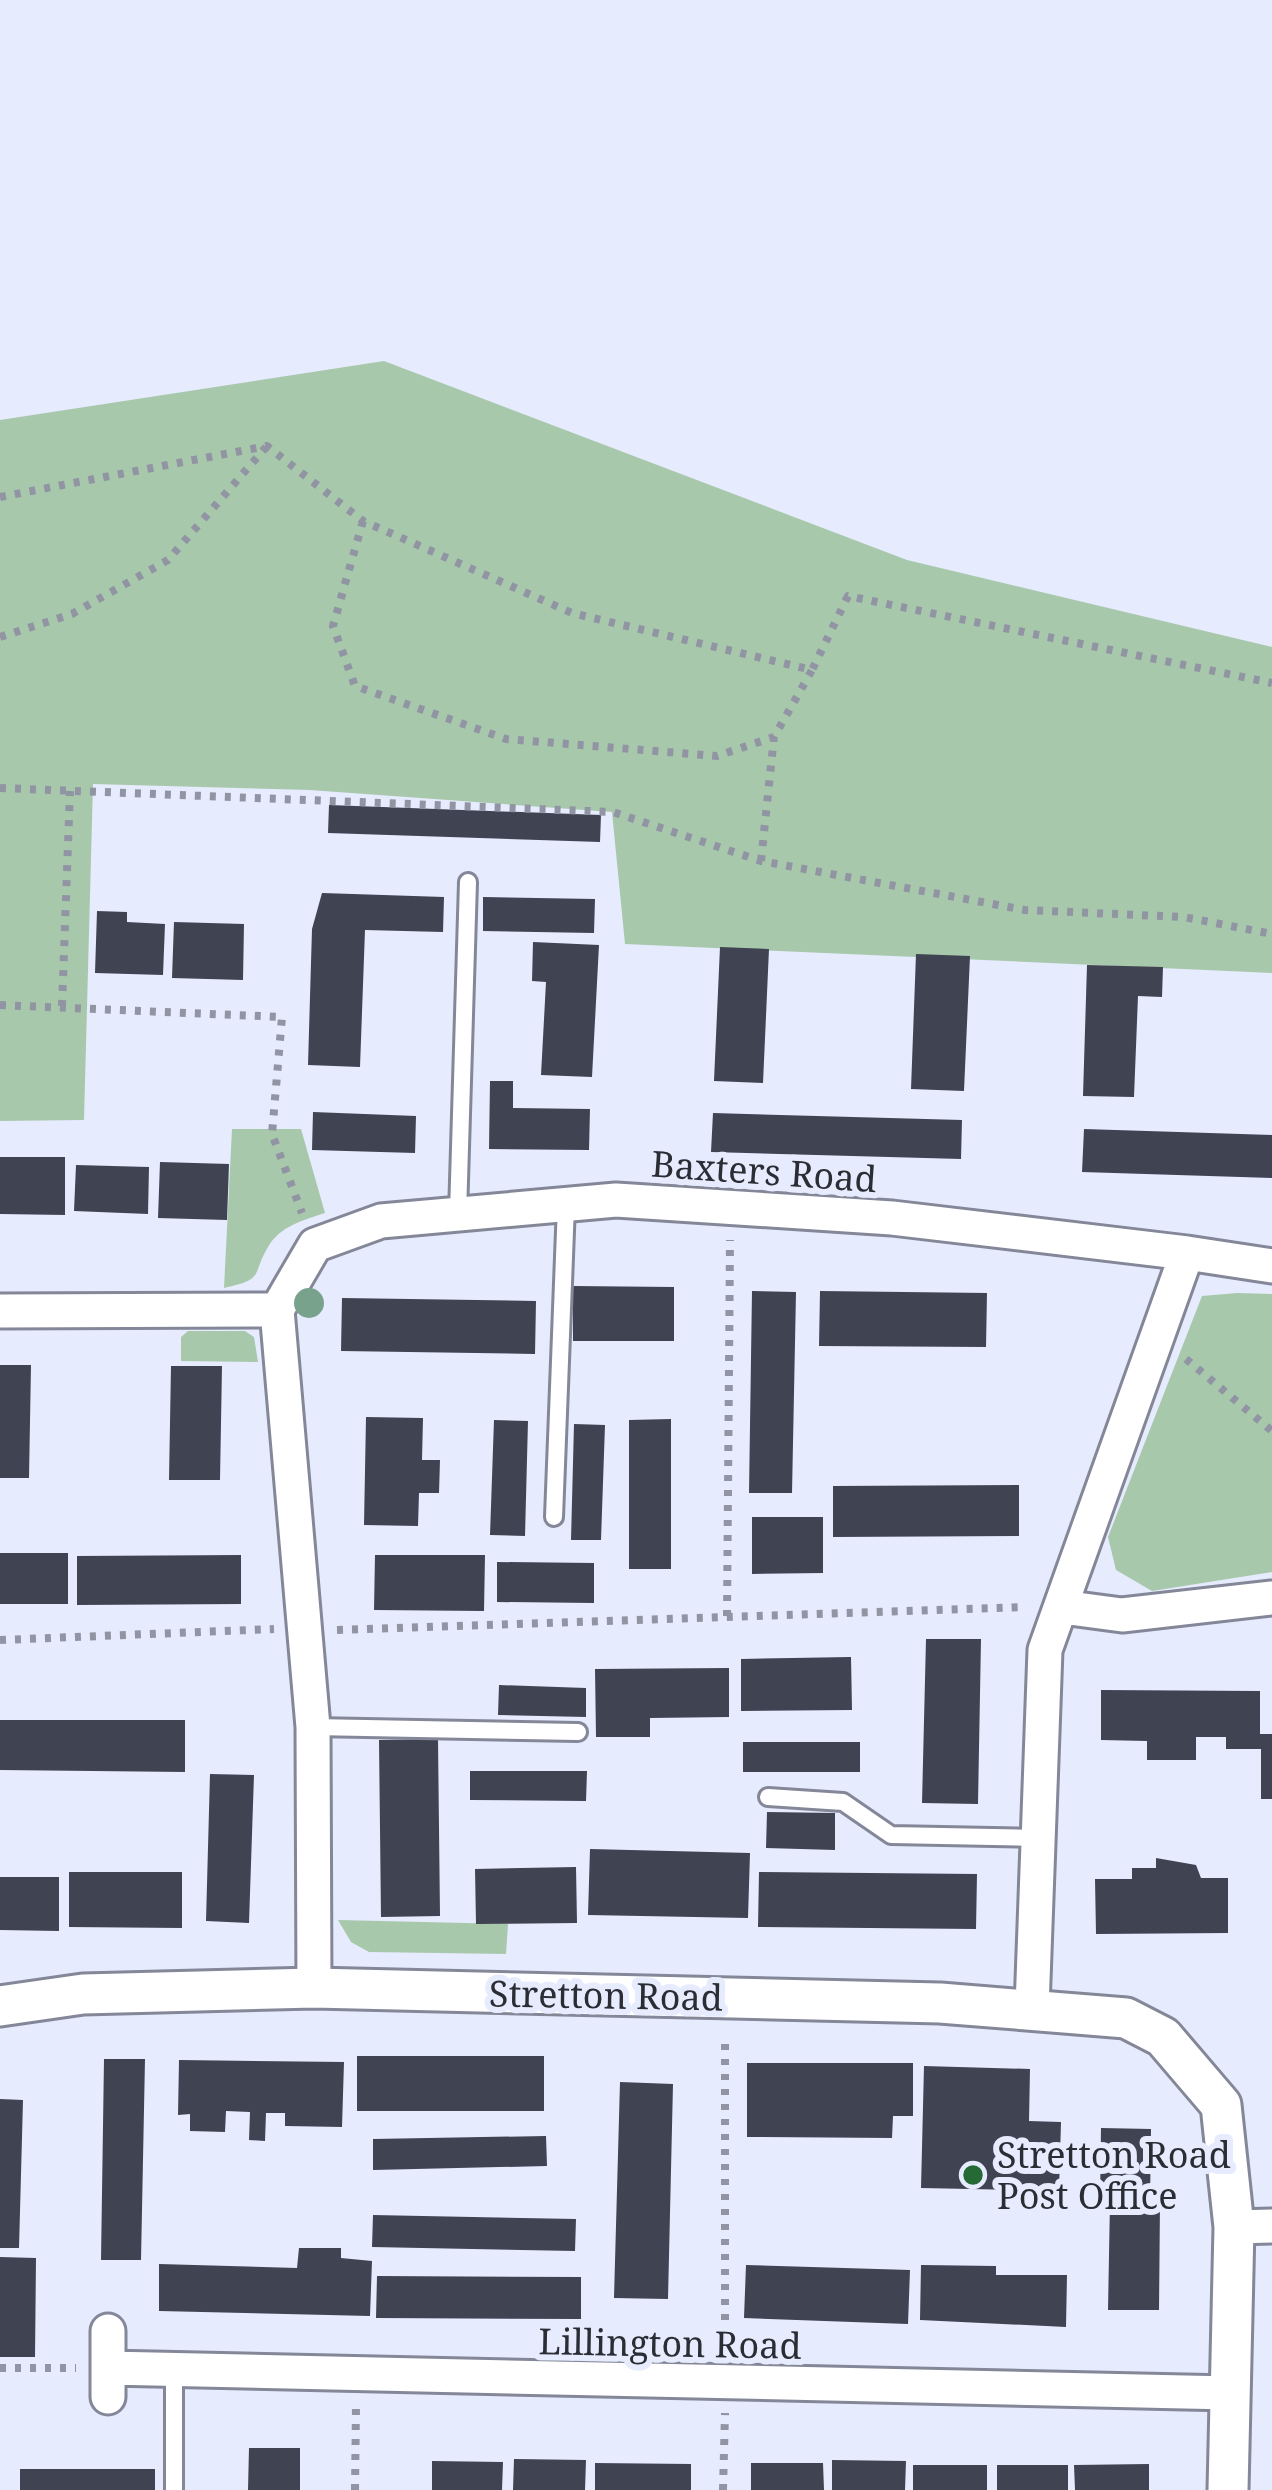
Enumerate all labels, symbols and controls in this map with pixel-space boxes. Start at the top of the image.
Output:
street label: Baxters Road [650,1139,878,1203]
street label: Stretton Road [489,1968,723,2022]
place label: Stretton Road Post Office [997,2130,1231,2220]
marker: Stretton Road Post Office [960,2162,986,2188]
street label: Lillington Road [538,2316,802,2370]

